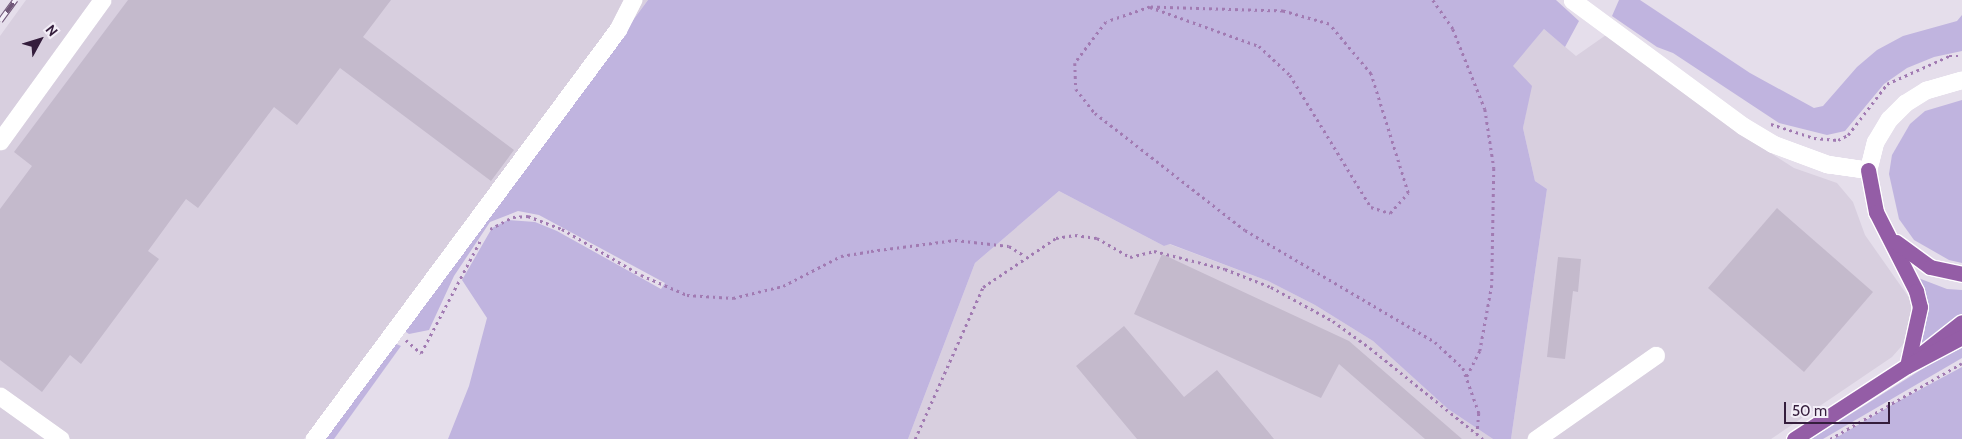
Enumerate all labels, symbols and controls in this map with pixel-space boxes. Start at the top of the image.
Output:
north arrow [15,15,65,65]
text: N [42,21,62,40]
scale bar [1787,392,1893,424]
text: 50 m [1792,402,1827,420]

